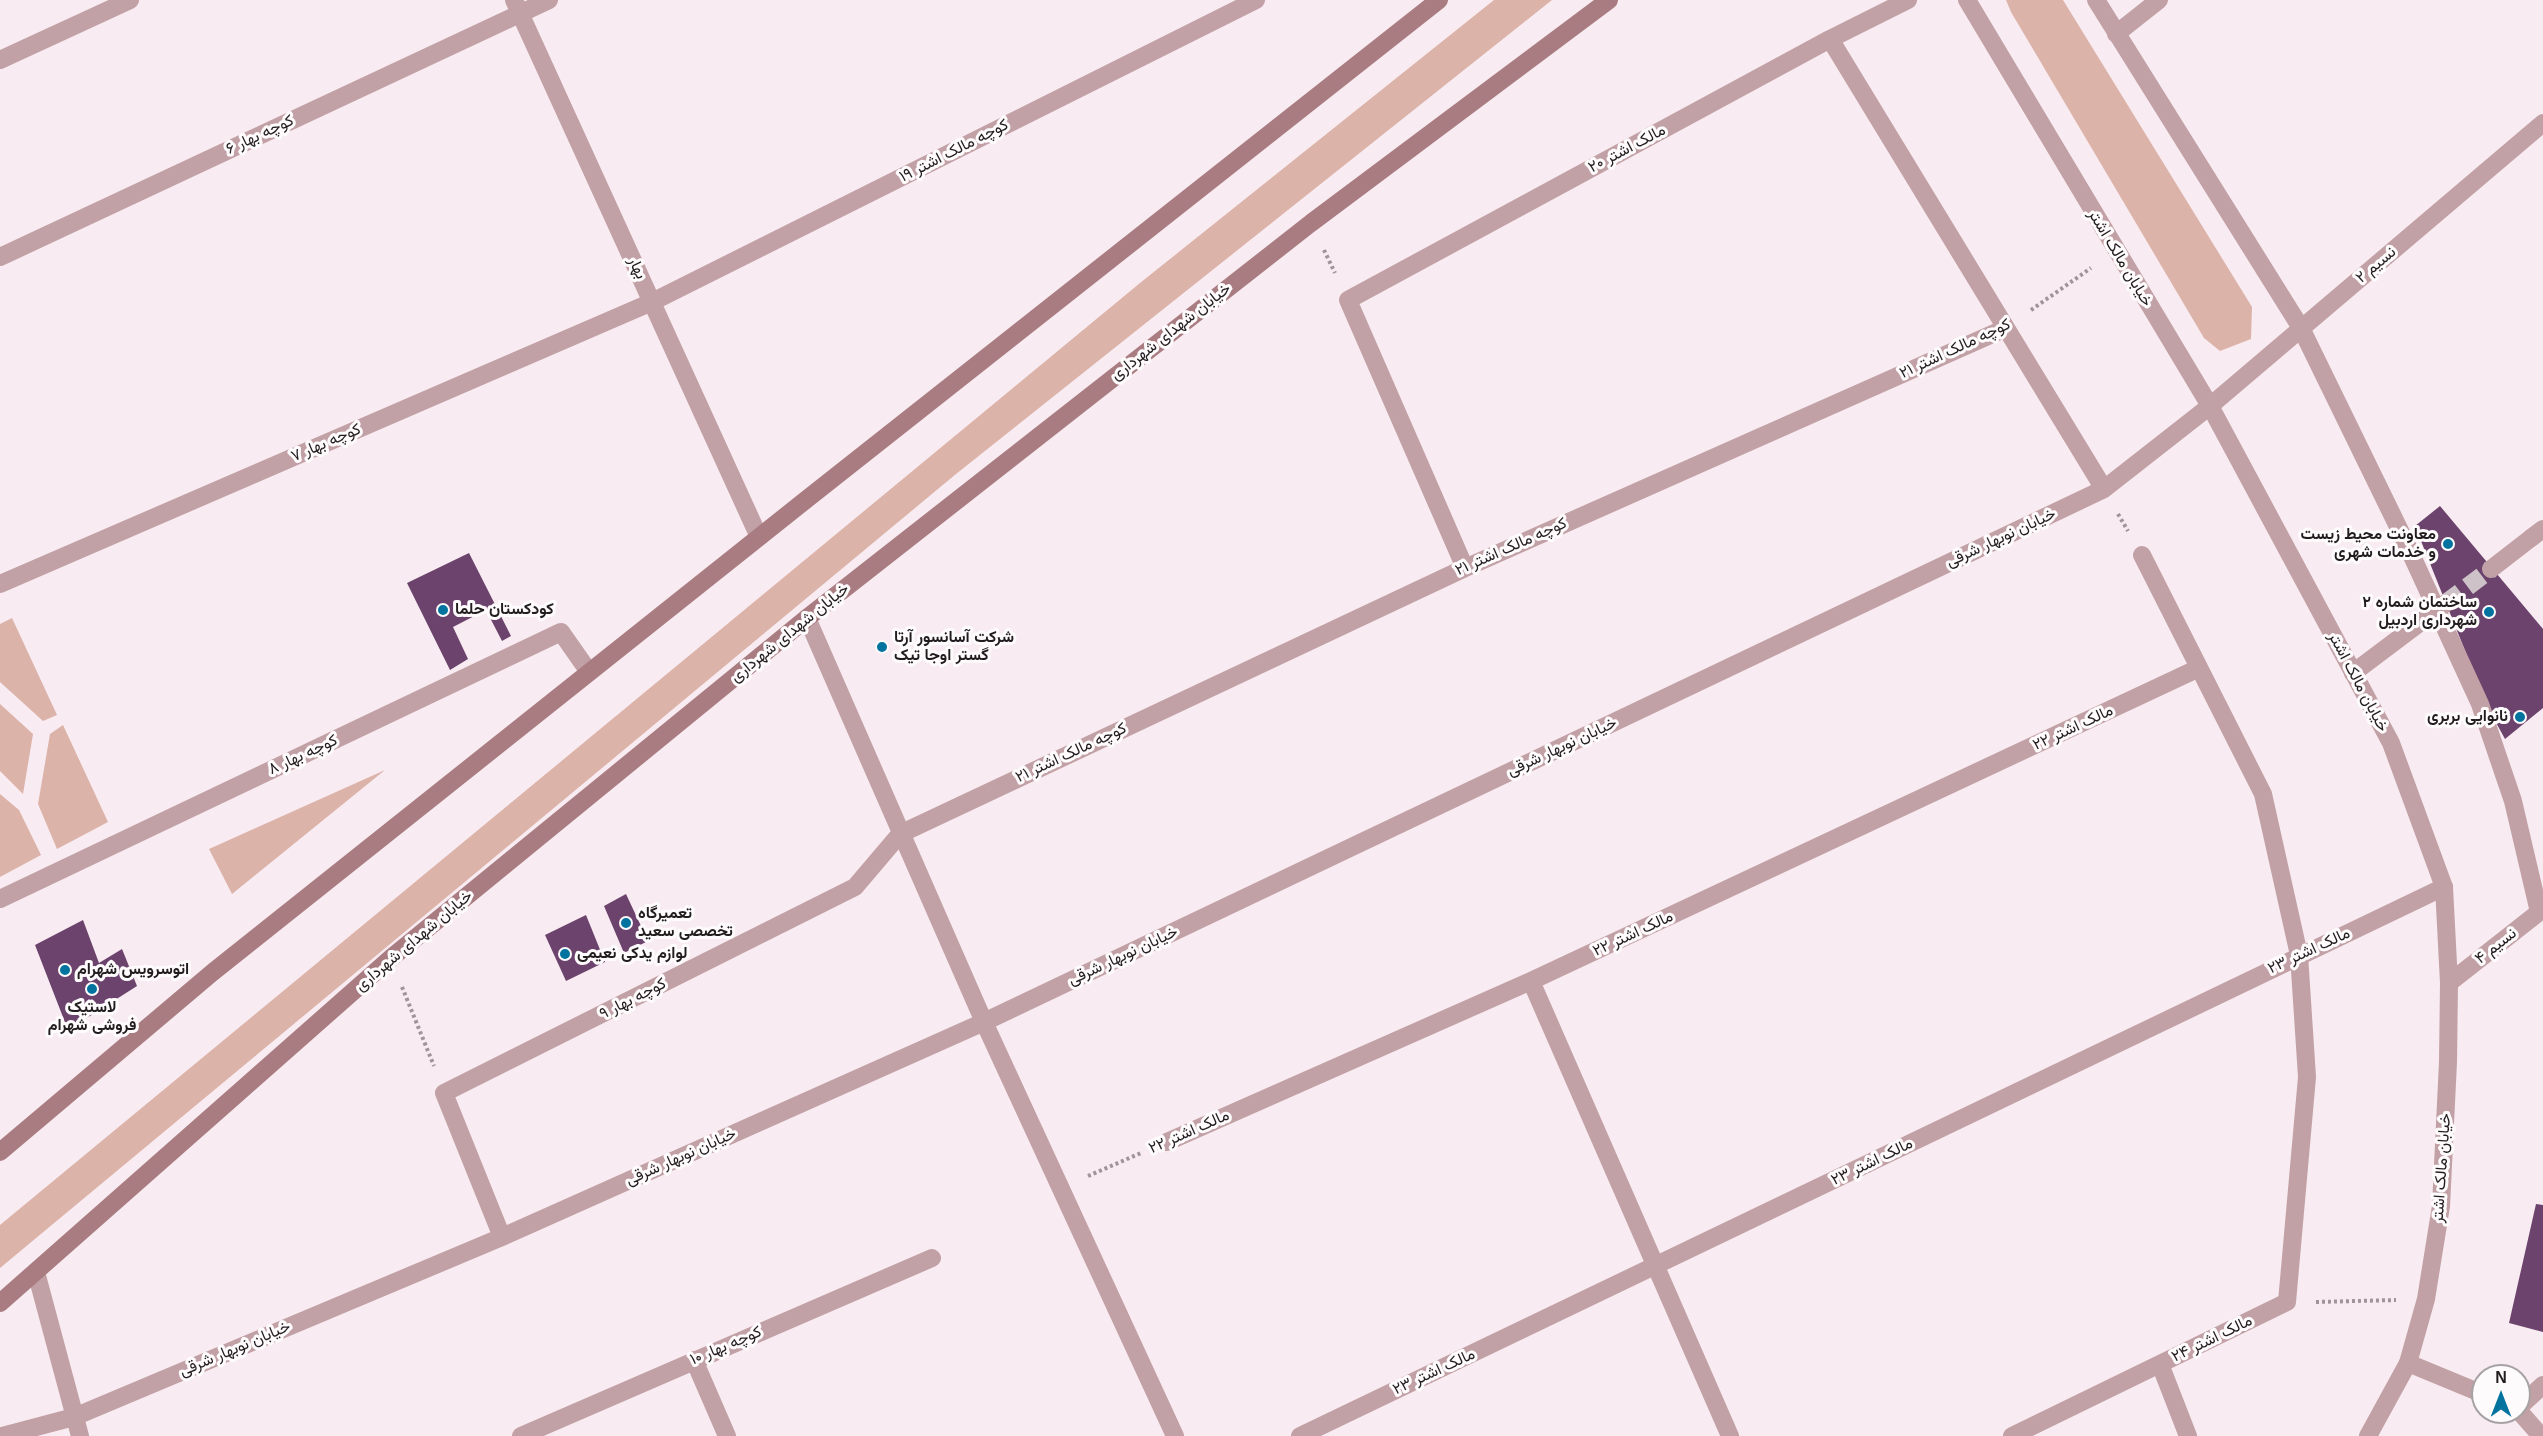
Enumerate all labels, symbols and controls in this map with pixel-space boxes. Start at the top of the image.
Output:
street label: کوچه بهار ۶ [223,111,297,159]
street label: کوچه مالک اشتر ۱۹ [896,115,1012,187]
street label: مالک اشتر ۲۰ [1585,121,1669,177]
street label: خیابان مالک اشتر [2083,206,2157,310]
street label: نسیم ۲ [2352,243,2400,287]
street label: بهار [624,254,650,282]
street label: خیابان شهدای شهرداری [1107,279,1235,385]
street label: کوچه مالک اشتر ۲۱ [1896,315,2014,383]
street label: کوچه بهار ۷ [288,420,364,466]
street label: خیابان نوبهار شرقی [1943,504,2059,572]
street label: کوچه مالک اشتر ۲۱ [1452,514,1570,580]
place label: معاونت محیط زیست و خدمات شهری [2300,525,2436,563]
marker: معاونت محیط زیست و خدمات شهری [2441,537,2455,551]
street label: خیابان شهدای شهرداری [727,579,853,687]
place label: ساختمان شماره ۲ شهرداری اردبیل [2362,593,2477,631]
place label: کودکستان حلما [455,600,554,620]
marker: کودکستان حلما [436,603,450,617]
marker: ساختمان شماره ۲ شهرداری اردبیل [2482,605,2496,619]
place label: شرکت آسانسور آرتا گستر اوجا تیک [894,628,1014,666]
street label: خیابان مالک اشتر [2324,629,2392,735]
marker: شرکت آسانسور آرتا گستر اوجا تیک [875,640,889,654]
street label: مالک اشتر ۲۲ [2030,701,2116,755]
place label: نانوایی بربری [2427,707,2508,727]
marker: نانوایی بربری [2513,710,2527,724]
street label: خیابان نوبهار شرقی [1504,713,1620,781]
street label: کوچه مالک اشتر ۲۱ [1012,719,1130,787]
street label: کوچه بهار ۸ [265,731,341,779]
street label: خیابان شهدای شهرداری [351,886,477,996]
place label: تعمیرگاه تخصصی سعید [638,904,733,942]
street label: مالک اشتر ۲۲ [1590,907,1676,961]
marker: تعمیرگاه تخصصی سعید [619,916,633,930]
street label: خیابان نوبهار شرقی [1065,922,1181,990]
street label: مالک اشتر ۲۳ [2265,924,2353,978]
street label: نسیم ۴ [2471,924,2521,968]
place label: لوازم یدکی نعیمی [577,944,687,964]
marker: لوازم یدکی نعیمی [558,947,572,961]
place label: اتوسرویس شهرام [77,960,189,980]
marker: اتوسرویس شهرام [58,963,72,977]
street label: کوچه بهار ۹ [596,974,670,1024]
marker: لاستیک فروشی شهرام [85,982,99,996]
place label: لاستیک فروشی شهرام [48,998,136,1036]
street label: مالک اشتر ۲۲ [1146,1106,1232,1158]
street label: خیابان مالک اشتر [2429,1112,2455,1224]
street label: خیابان نوبهار شرقی [623,1124,739,1190]
street label: مالک اشتر ۲۳ [1828,1134,1916,1190]
street label: مالک اشتر ۲۴ [2169,1311,2255,1367]
street label: خیابان نوبهار شرقی [177,1317,293,1381]
street label: کوچه بهار ۱۰ [687,1322,765,1370]
street label: مالک اشتر ۲۳ [1390,1345,1478,1399]
north arrow [2471,1364,2531,1424]
text: N [2495,1369,2507,1386]

